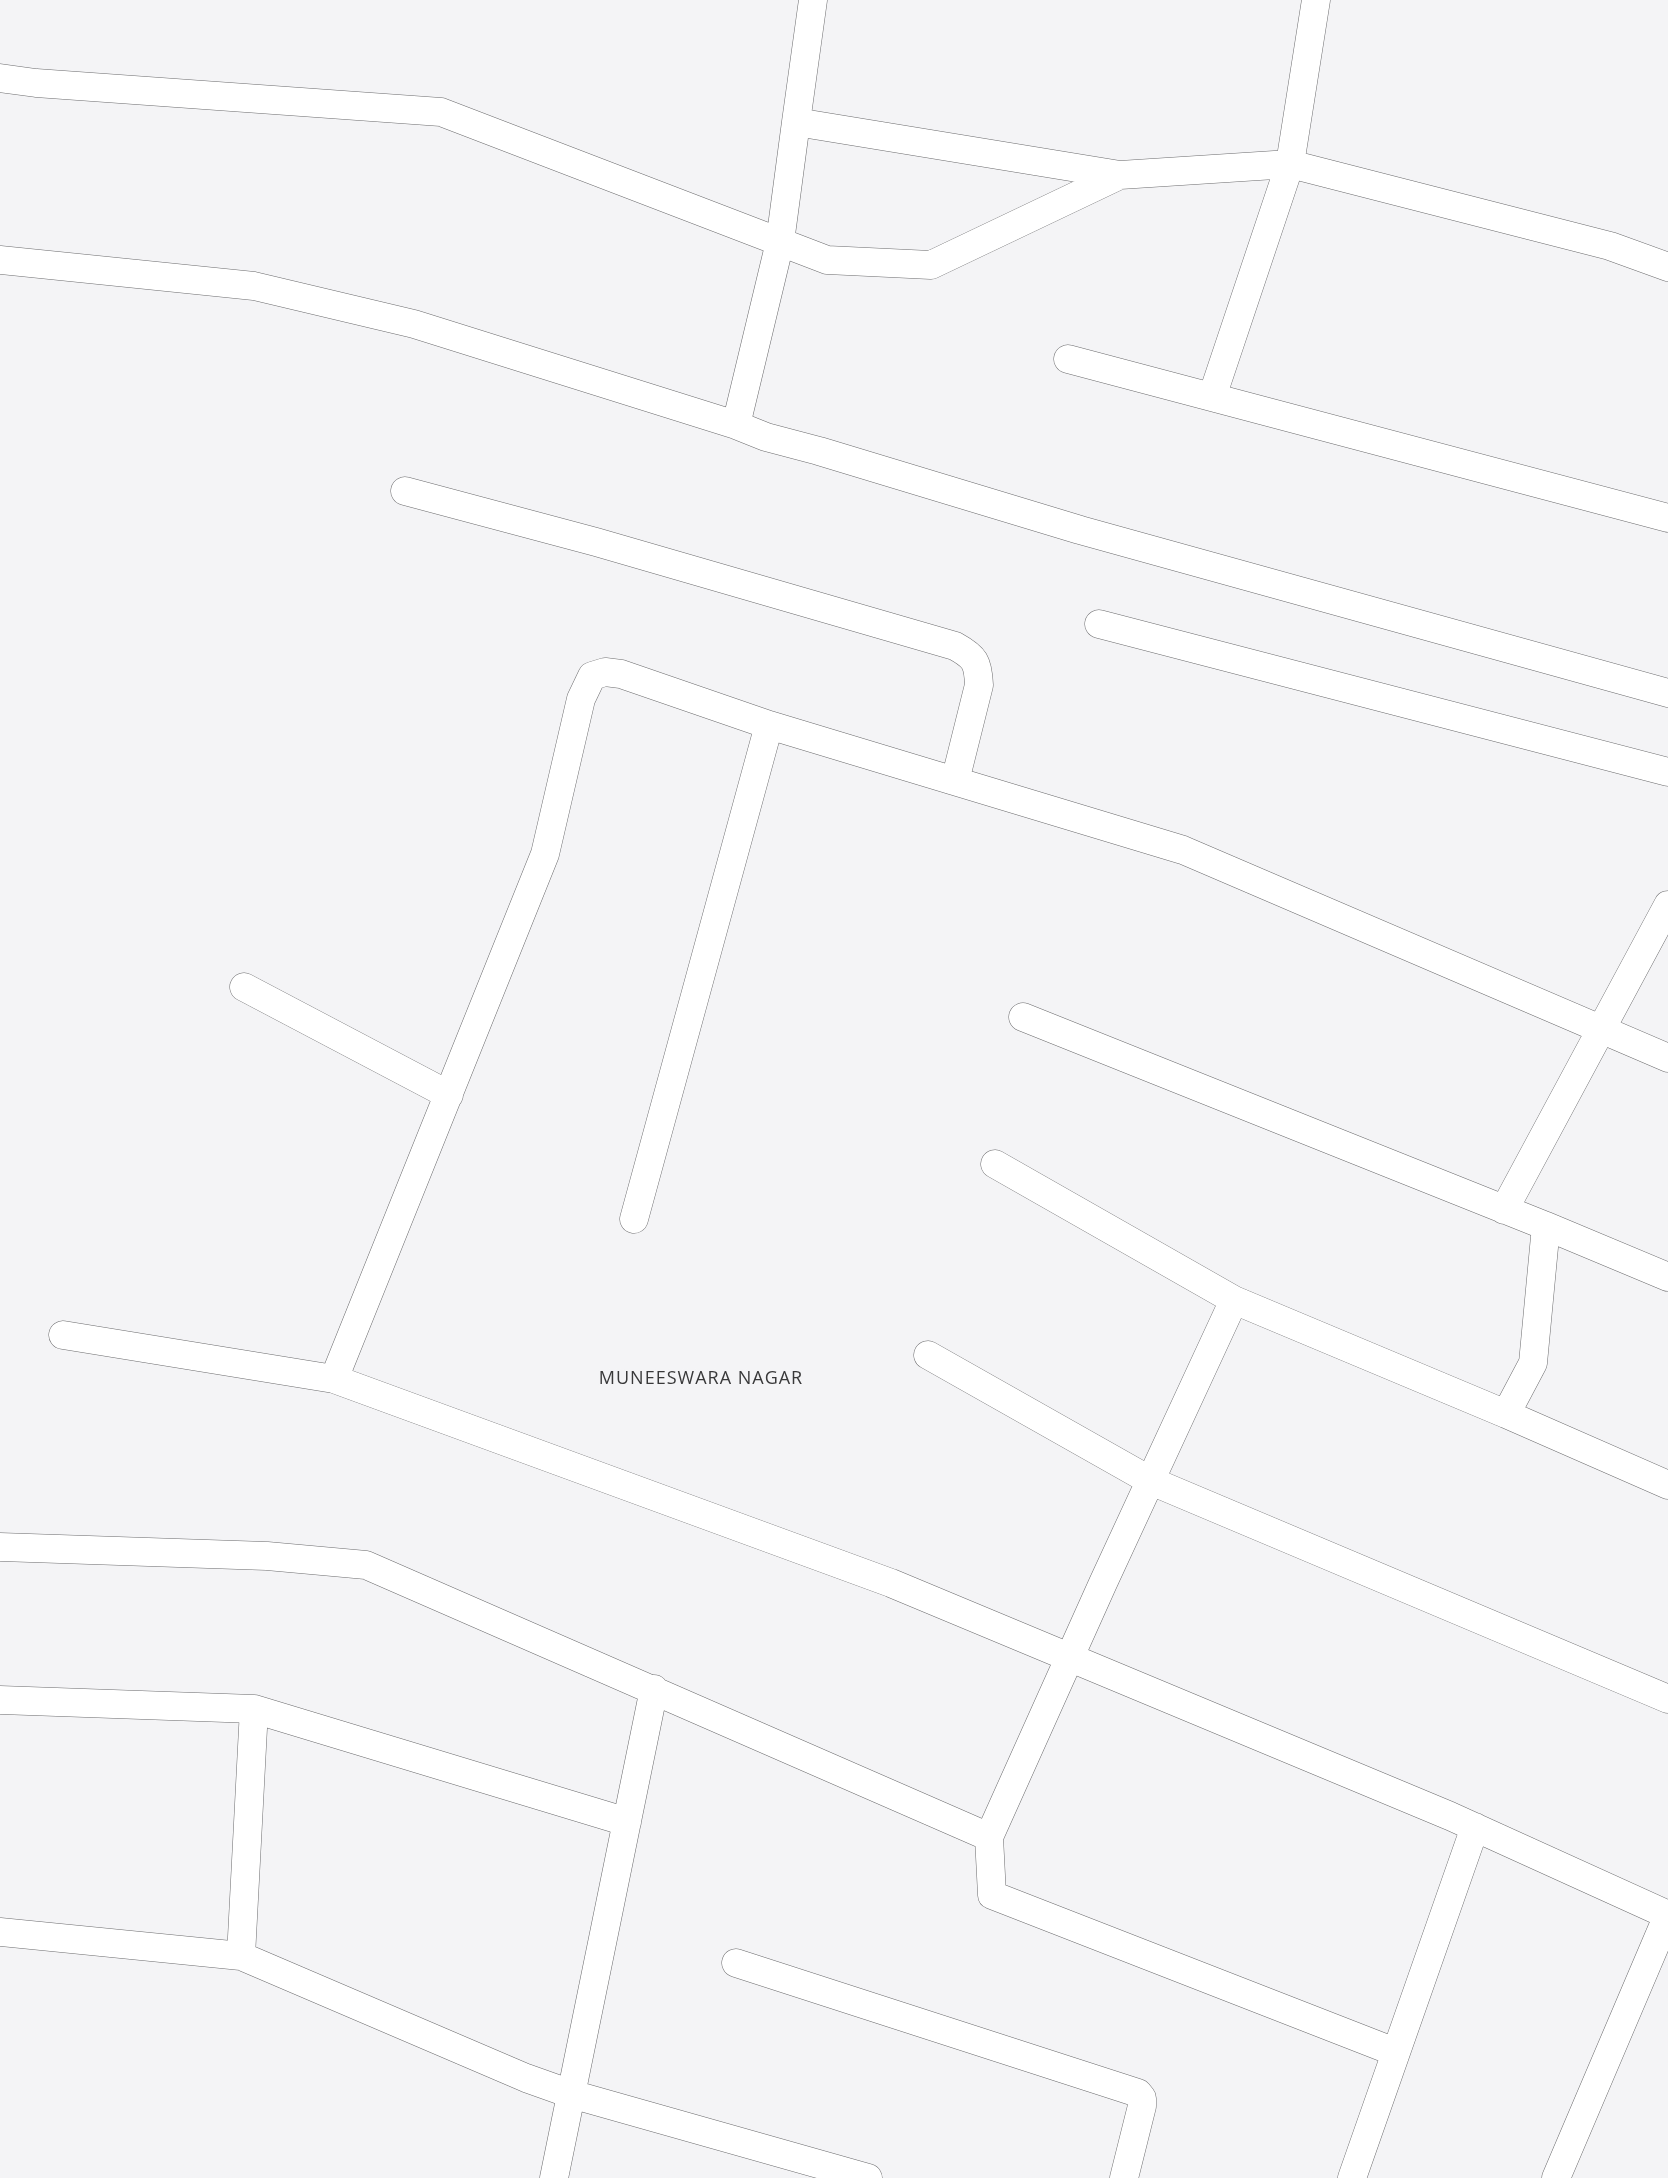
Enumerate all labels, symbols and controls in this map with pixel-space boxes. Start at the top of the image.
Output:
district label: MUNEESWARA NAGAR [597,1368,805,1390]

